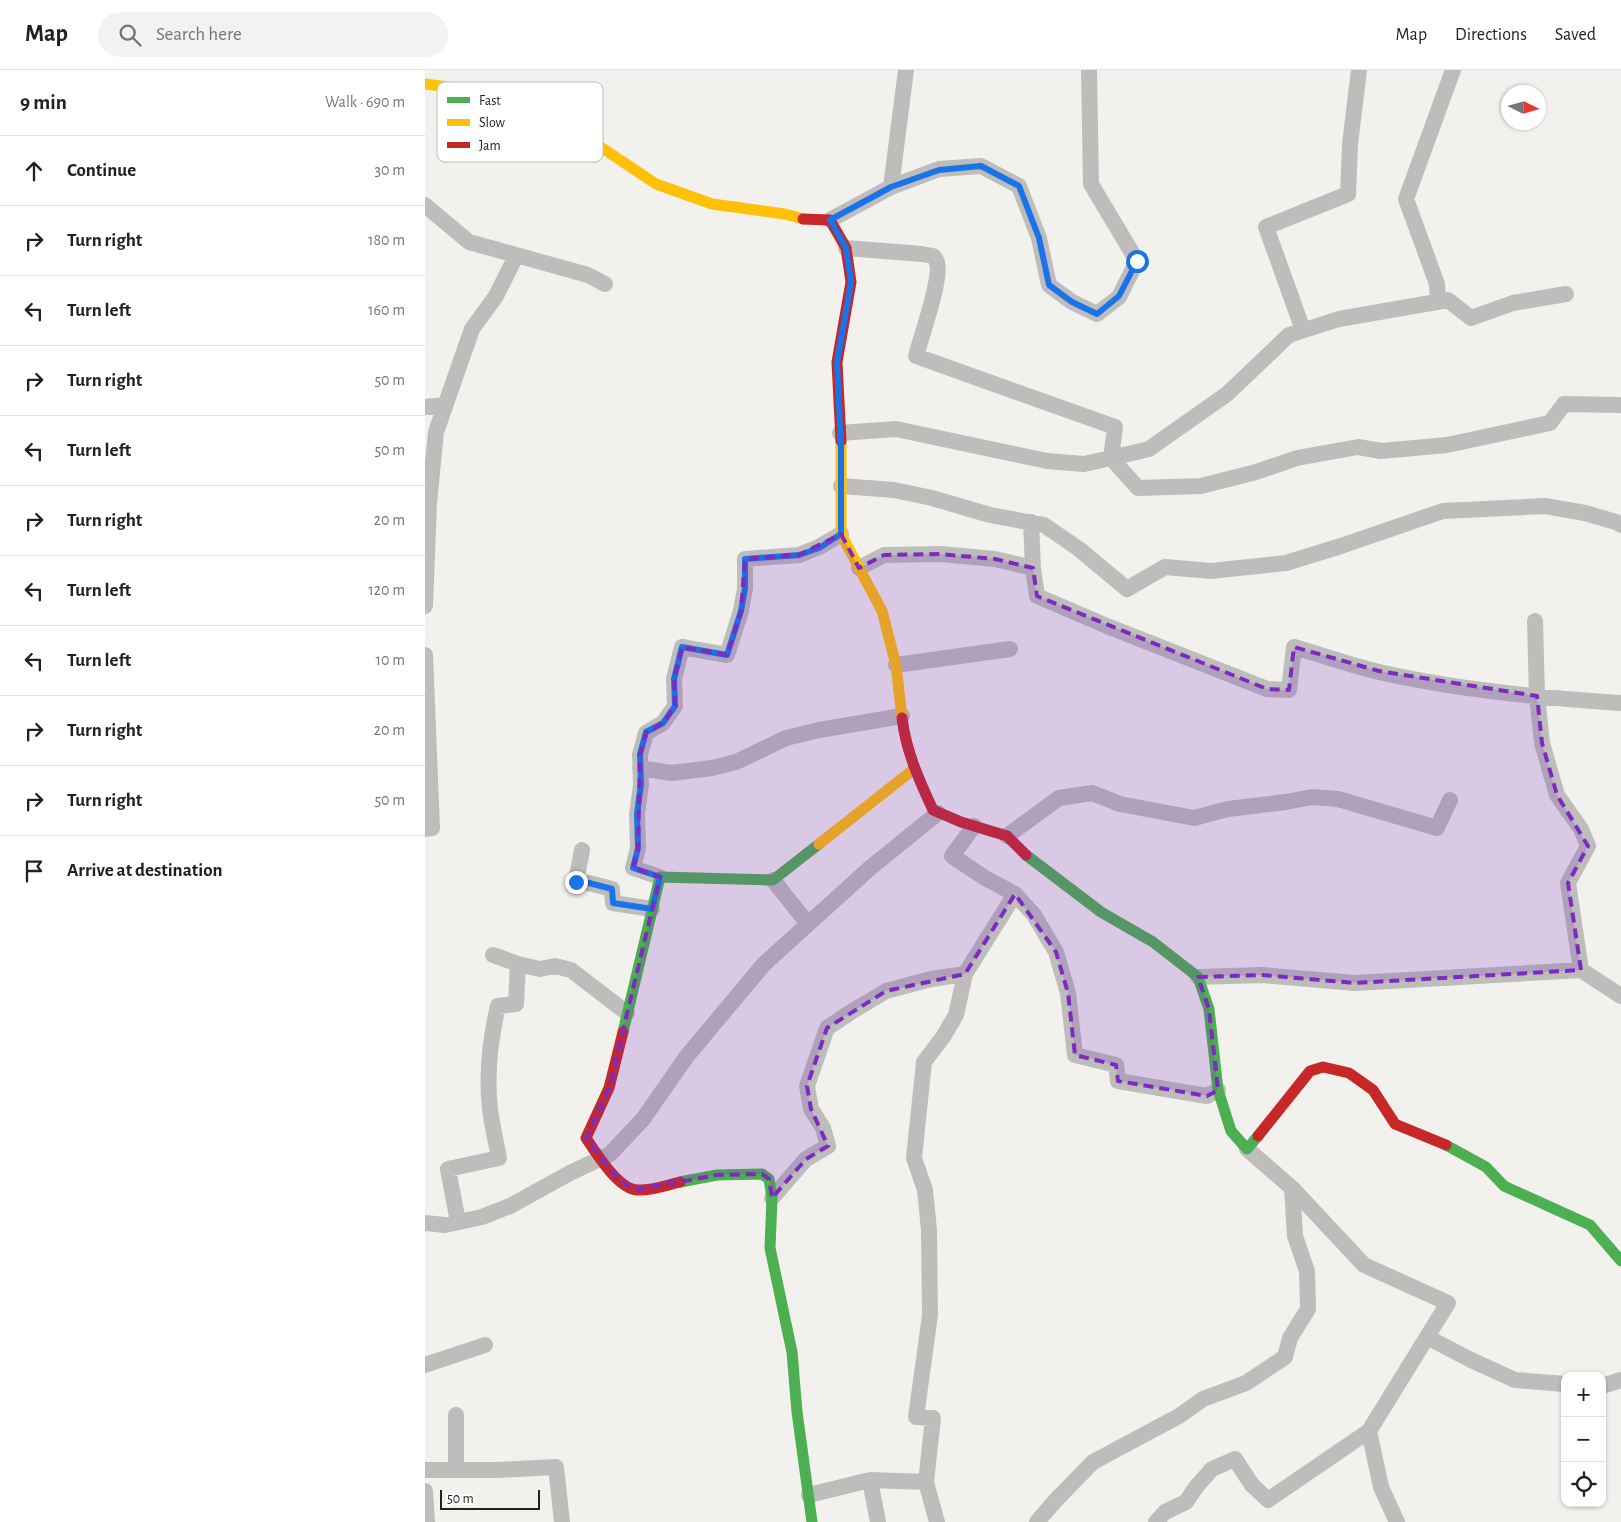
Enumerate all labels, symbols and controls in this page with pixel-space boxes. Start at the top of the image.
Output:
search box [98,12,448,57]
icon: search [116,21,144,49]
text: Map [25,22,68,46]
text: Search here [156,25,242,44]
text: Map [1396,26,1427,44]
text: Directions [1455,26,1527,44]
text: Saved [1555,26,1596,44]
legend [437,82,603,162]
north arrow [1501,85,1546,130]
text: 9 min [20,92,67,113]
text: Walk · 690 m [325,94,405,110]
text: Fast [479,94,501,108]
text: Slow [479,116,506,130]
text: Jam [479,139,501,153]
icon: ahead [20,157,48,185]
text: Continue [67,161,136,180]
text: 30 m [375,162,405,178]
icon: right [20,227,48,255]
text: Turn right [67,231,142,250]
text: 180 m [368,232,405,248]
route start [1126,250,1149,273]
icon: left [20,297,48,325]
text: Turn left [67,301,131,320]
text: 160 m [368,302,405,318]
icon: right [20,367,48,395]
text: Turn right [67,371,142,390]
text: 50 m [374,372,405,388]
icon: left [20,437,48,465]
text: Turn left [67,441,131,460]
text: 50 m [374,442,405,458]
icon: right [20,507,48,535]
text: Turn right [67,511,142,530]
text: 20 m [374,512,405,528]
icon: left [20,577,48,605]
text: Turn left [67,581,131,600]
text: 120 m [368,582,405,598]
icon: left [20,647,48,675]
text: Turn left [67,651,131,670]
text: 10 m [376,652,405,668]
icon: right [20,717,48,745]
text: Turn right [67,721,142,740]
text: 20 m [374,722,405,738]
icon: right [20,787,48,815]
text: Turn right [67,791,142,810]
text: 50 m [374,792,405,808]
icon: arrive [20,857,48,885]
text: Arrive at destination [67,861,223,880]
route end [565,871,588,894]
map controls [1561,1372,1606,1507]
button: + [1561,1372,1606,1417]
button: − [1561,1417,1606,1462]
button: locate [1561,1462,1606,1507]
scale bar [440,1487,540,1510]
text: 50 m [447,1492,474,1506]

